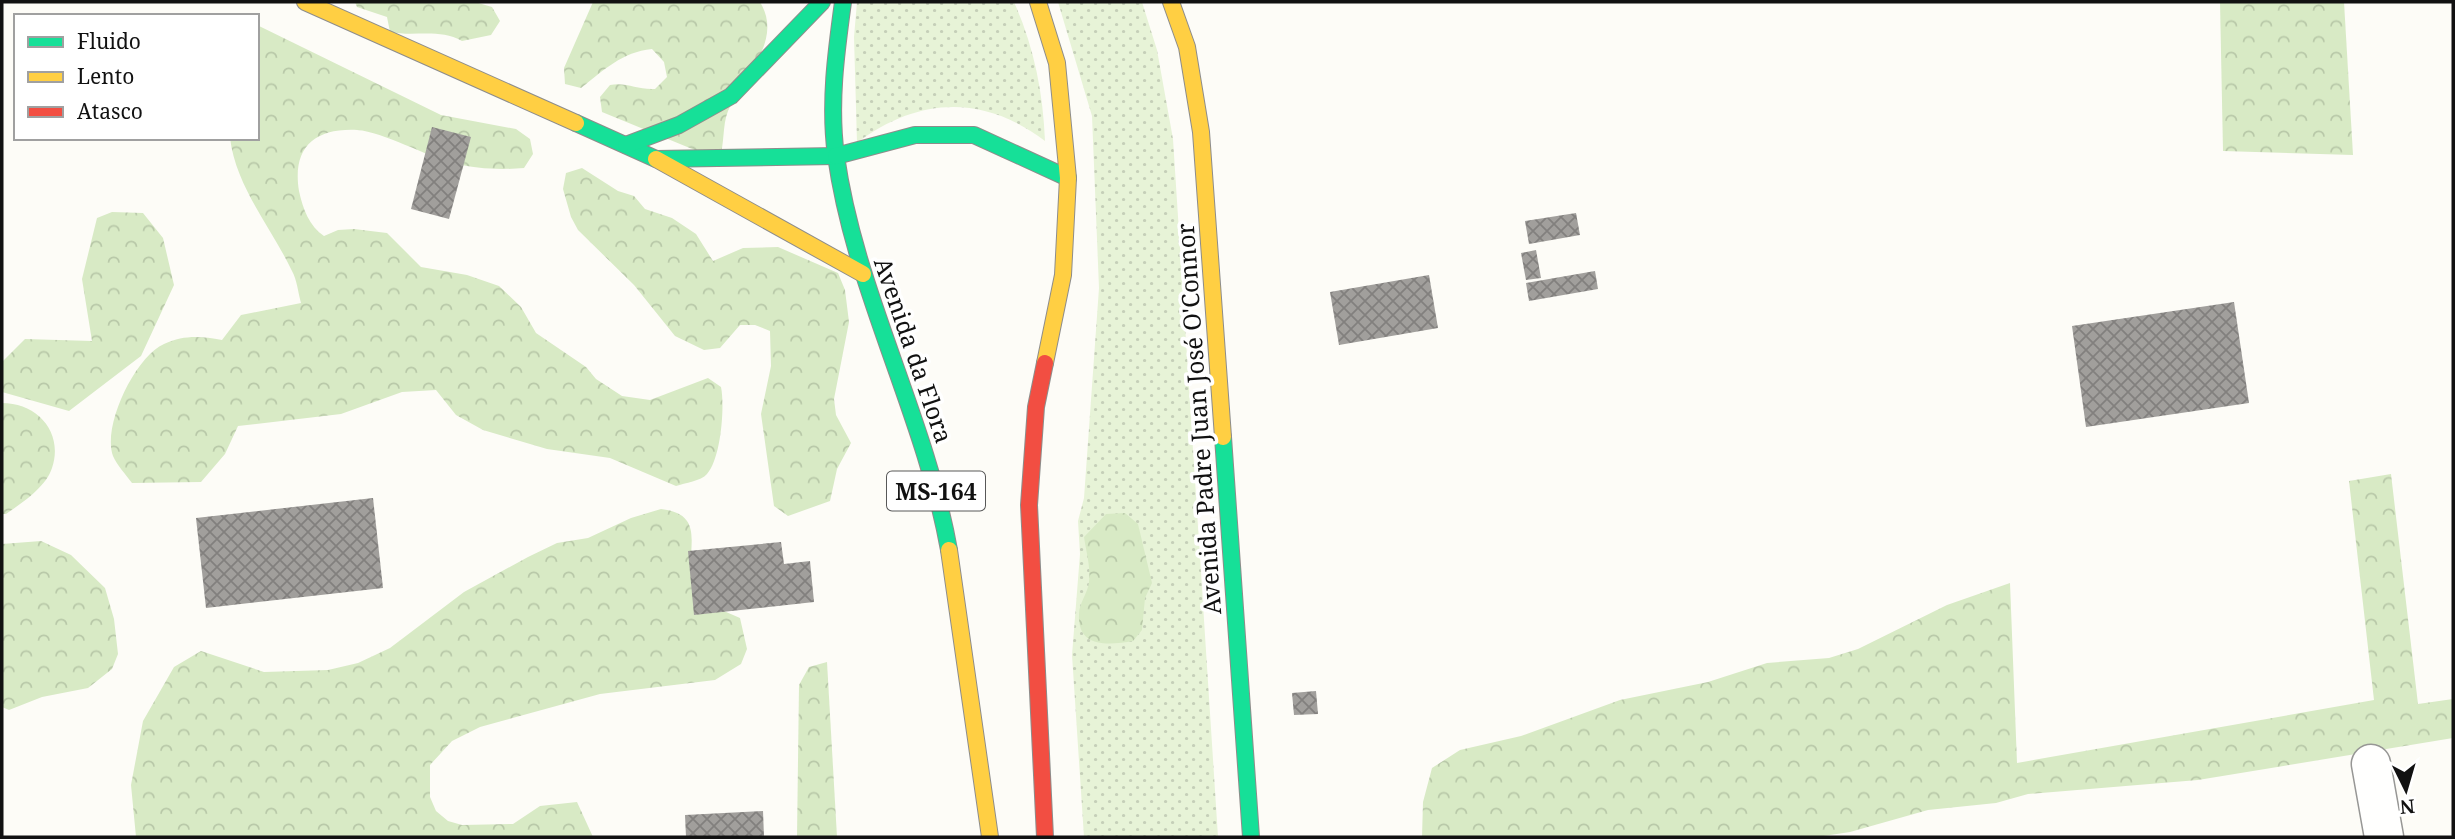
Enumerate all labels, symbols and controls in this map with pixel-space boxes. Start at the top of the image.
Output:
legend [14,14,259,140]
text: Fluido [77,27,141,55]
text: Lento [77,62,134,90]
text: Atasco [77,97,143,125]
street label: Avenida Padre Juan José O'Connor [1168,222,1228,616]
street label: Avenida da Flora [867,253,961,447]
road number: MS-164 [887,471,985,510]
north arrow [2371,755,2441,825]
text: N [2399,793,2416,821]

